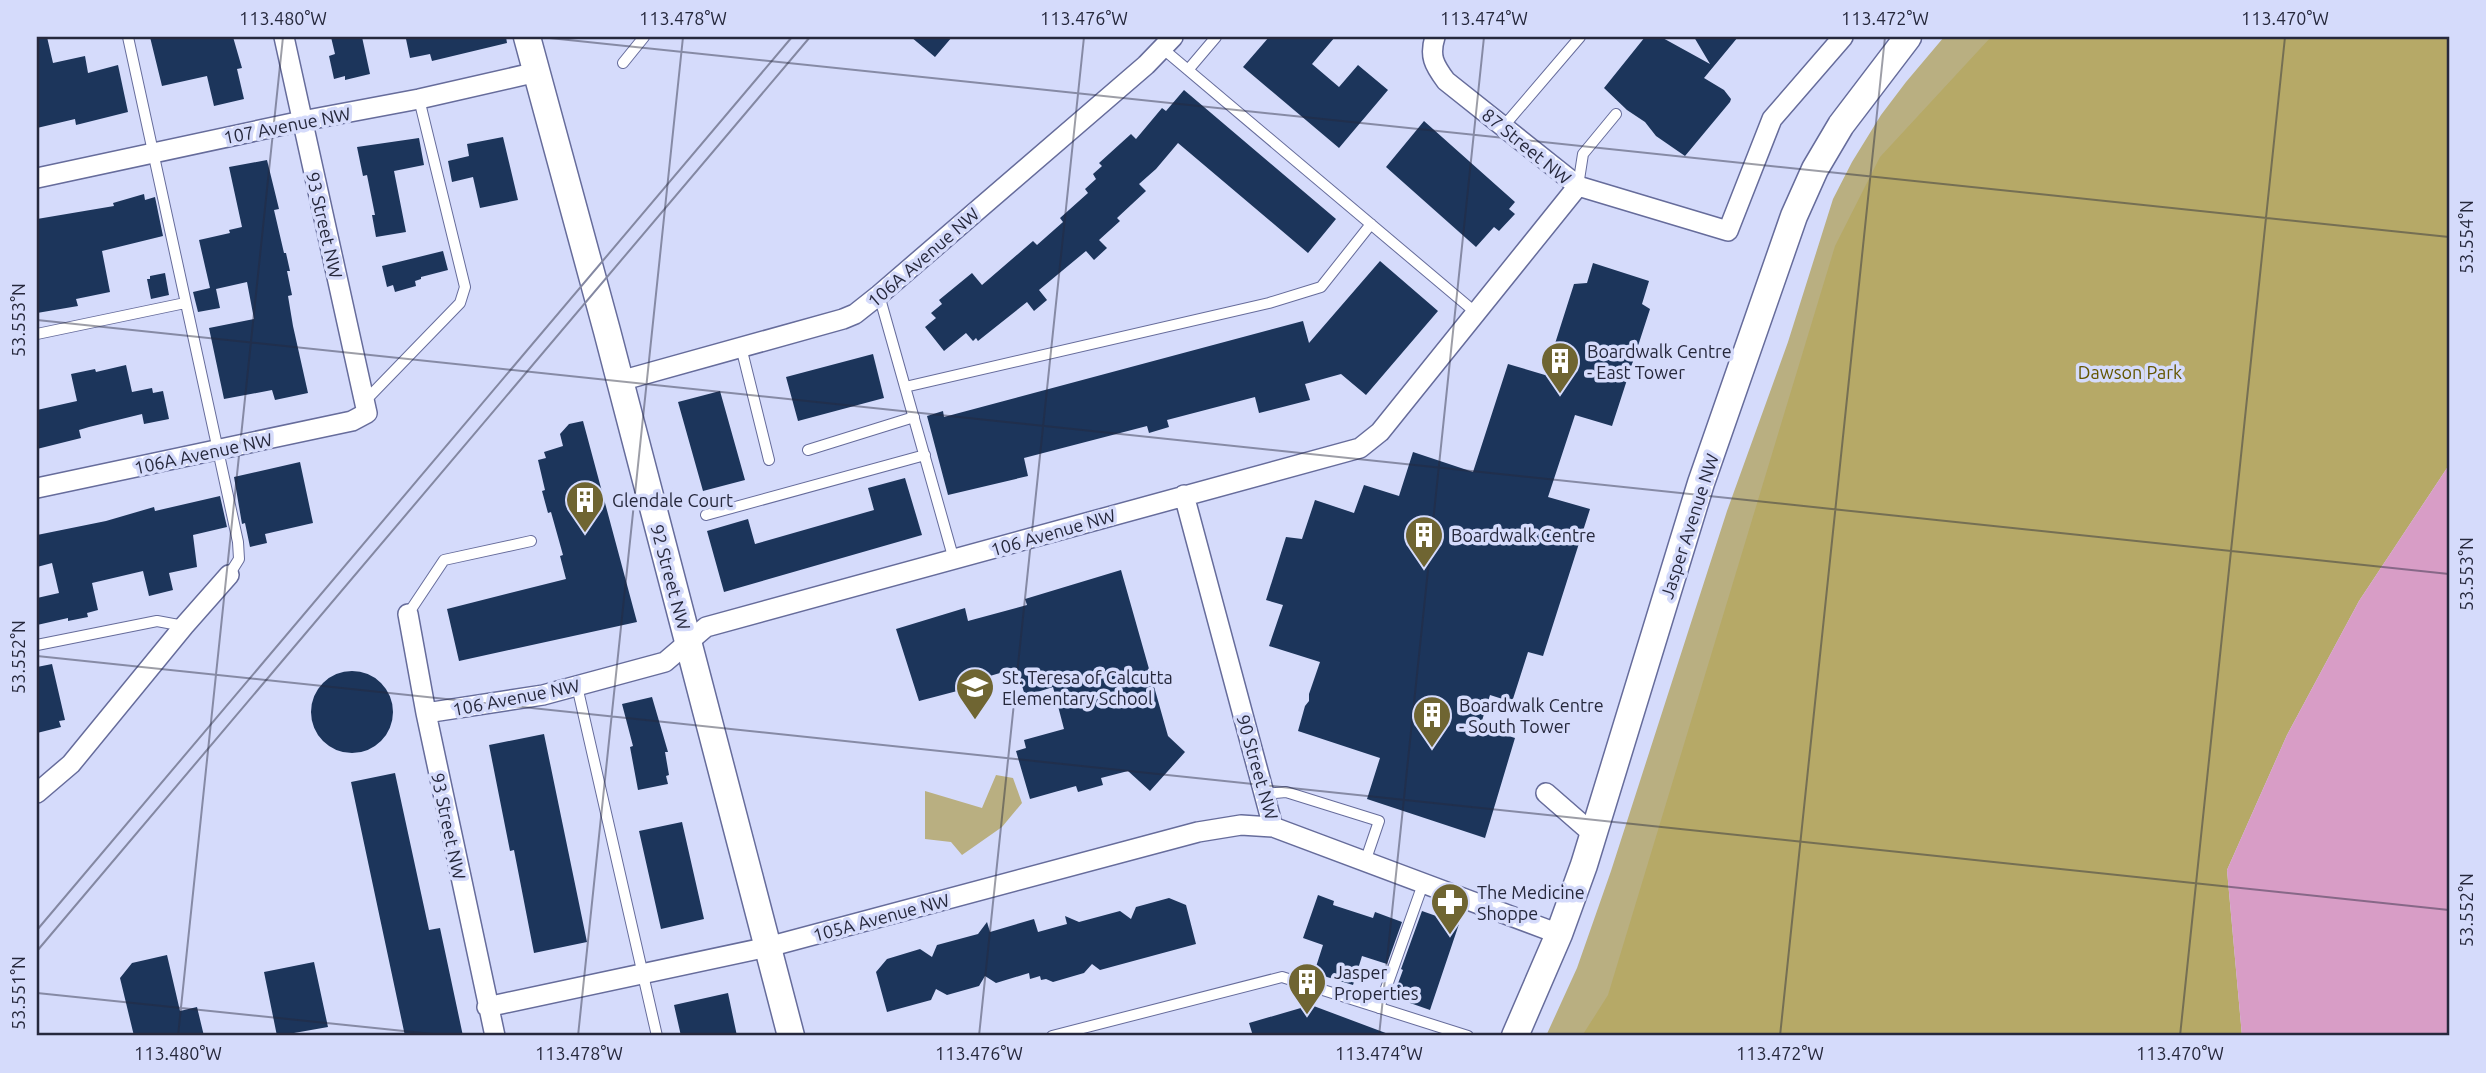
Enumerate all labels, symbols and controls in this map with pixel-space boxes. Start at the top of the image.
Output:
text: 113.480°W [239,8,327,28]
text: 113.478°W [639,8,727,28]
text: 113.476°W [1040,8,1128,28]
text: 113.474°W [1440,8,1528,28]
text: 113.472°W [1841,8,1929,28]
text: 113.470°W [2241,8,2329,28]
street label: 107 Avenue NW [222,103,352,147]
street label: 87 Street NW [1479,104,1576,188]
street label: 93 Street NW [303,170,347,280]
text: 53.554°N [2456,200,2476,274]
street label: 106A Avenue NW [863,203,983,311]
text: 53.553°N [8,283,28,357]
building icon: Boardwalk Centre - East Tower [1539,340,1581,395]
place label: Boardwalk Centre - East Tower [1587,341,1732,382]
park label: Dawson Park [2078,362,2182,382]
street label: 106A Avenue NW [132,429,274,477]
street label: Jasper Avenue NW [1656,450,1722,601]
building icon: Glendale Court [564,479,606,534]
place label: Glendale Court [612,490,733,510]
street label: 106 Avenue NW [988,505,1118,559]
building icon: Boardwalk Centre [1403,514,1445,569]
street label: 92 Street NW [647,522,695,632]
place label: Boardwalk Centre [1451,525,1596,545]
text: 53.553°N [2456,537,2476,611]
text: 53.552°N [8,620,28,694]
school or university icon: St. Teresa of Calcutta Elementary School [954,666,996,721]
place label: St. Teresa of Calcutta Elementary School [1002,667,1173,708]
street label: 106 Avenue NW [451,675,581,719]
building icon: Boardwalk Centre - South Tower [1411,694,1453,749]
place label: Boardwalk Centre - South Tower [1459,695,1604,736]
street label: 90 Street NW [1233,712,1283,822]
street label: 93 Street NW [428,771,470,881]
text: 53.552°N [2456,873,2476,947]
pharmacy icon: The Medicine Shoppe [1429,881,1471,936]
place label: The Medicine Shoppe [1477,882,1585,923]
street label: 105A Avenue NW [811,889,952,945]
text: 53.551°N [8,956,28,1030]
building icon: Jasper Properties [1286,961,1328,1016]
place label: Jasper Properties [1334,962,1419,1003]
text: 113.480°W [134,1043,222,1063]
text: 113.478°W [535,1043,623,1063]
text: 113.476°W [935,1043,1023,1063]
text: 113.474°W [1335,1043,1423,1063]
text: 113.472°W [1736,1043,1824,1063]
text: 113.470°W [2136,1043,2224,1063]

